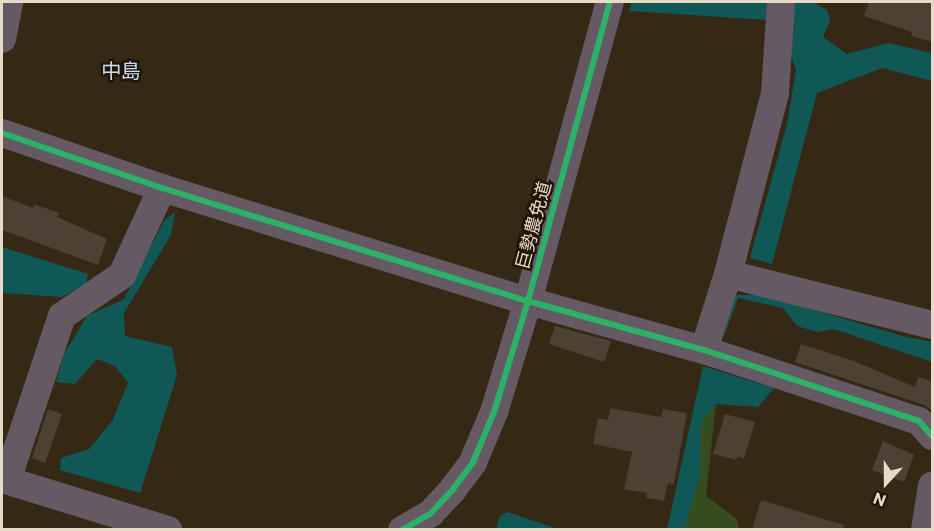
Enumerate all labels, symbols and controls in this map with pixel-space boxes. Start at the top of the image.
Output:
district label: 中島 [101,58,141,82]
street label: 巨勢農免道 [511,179,555,271]
north arrow [856,453,916,513]
text: N [870,489,888,511]

